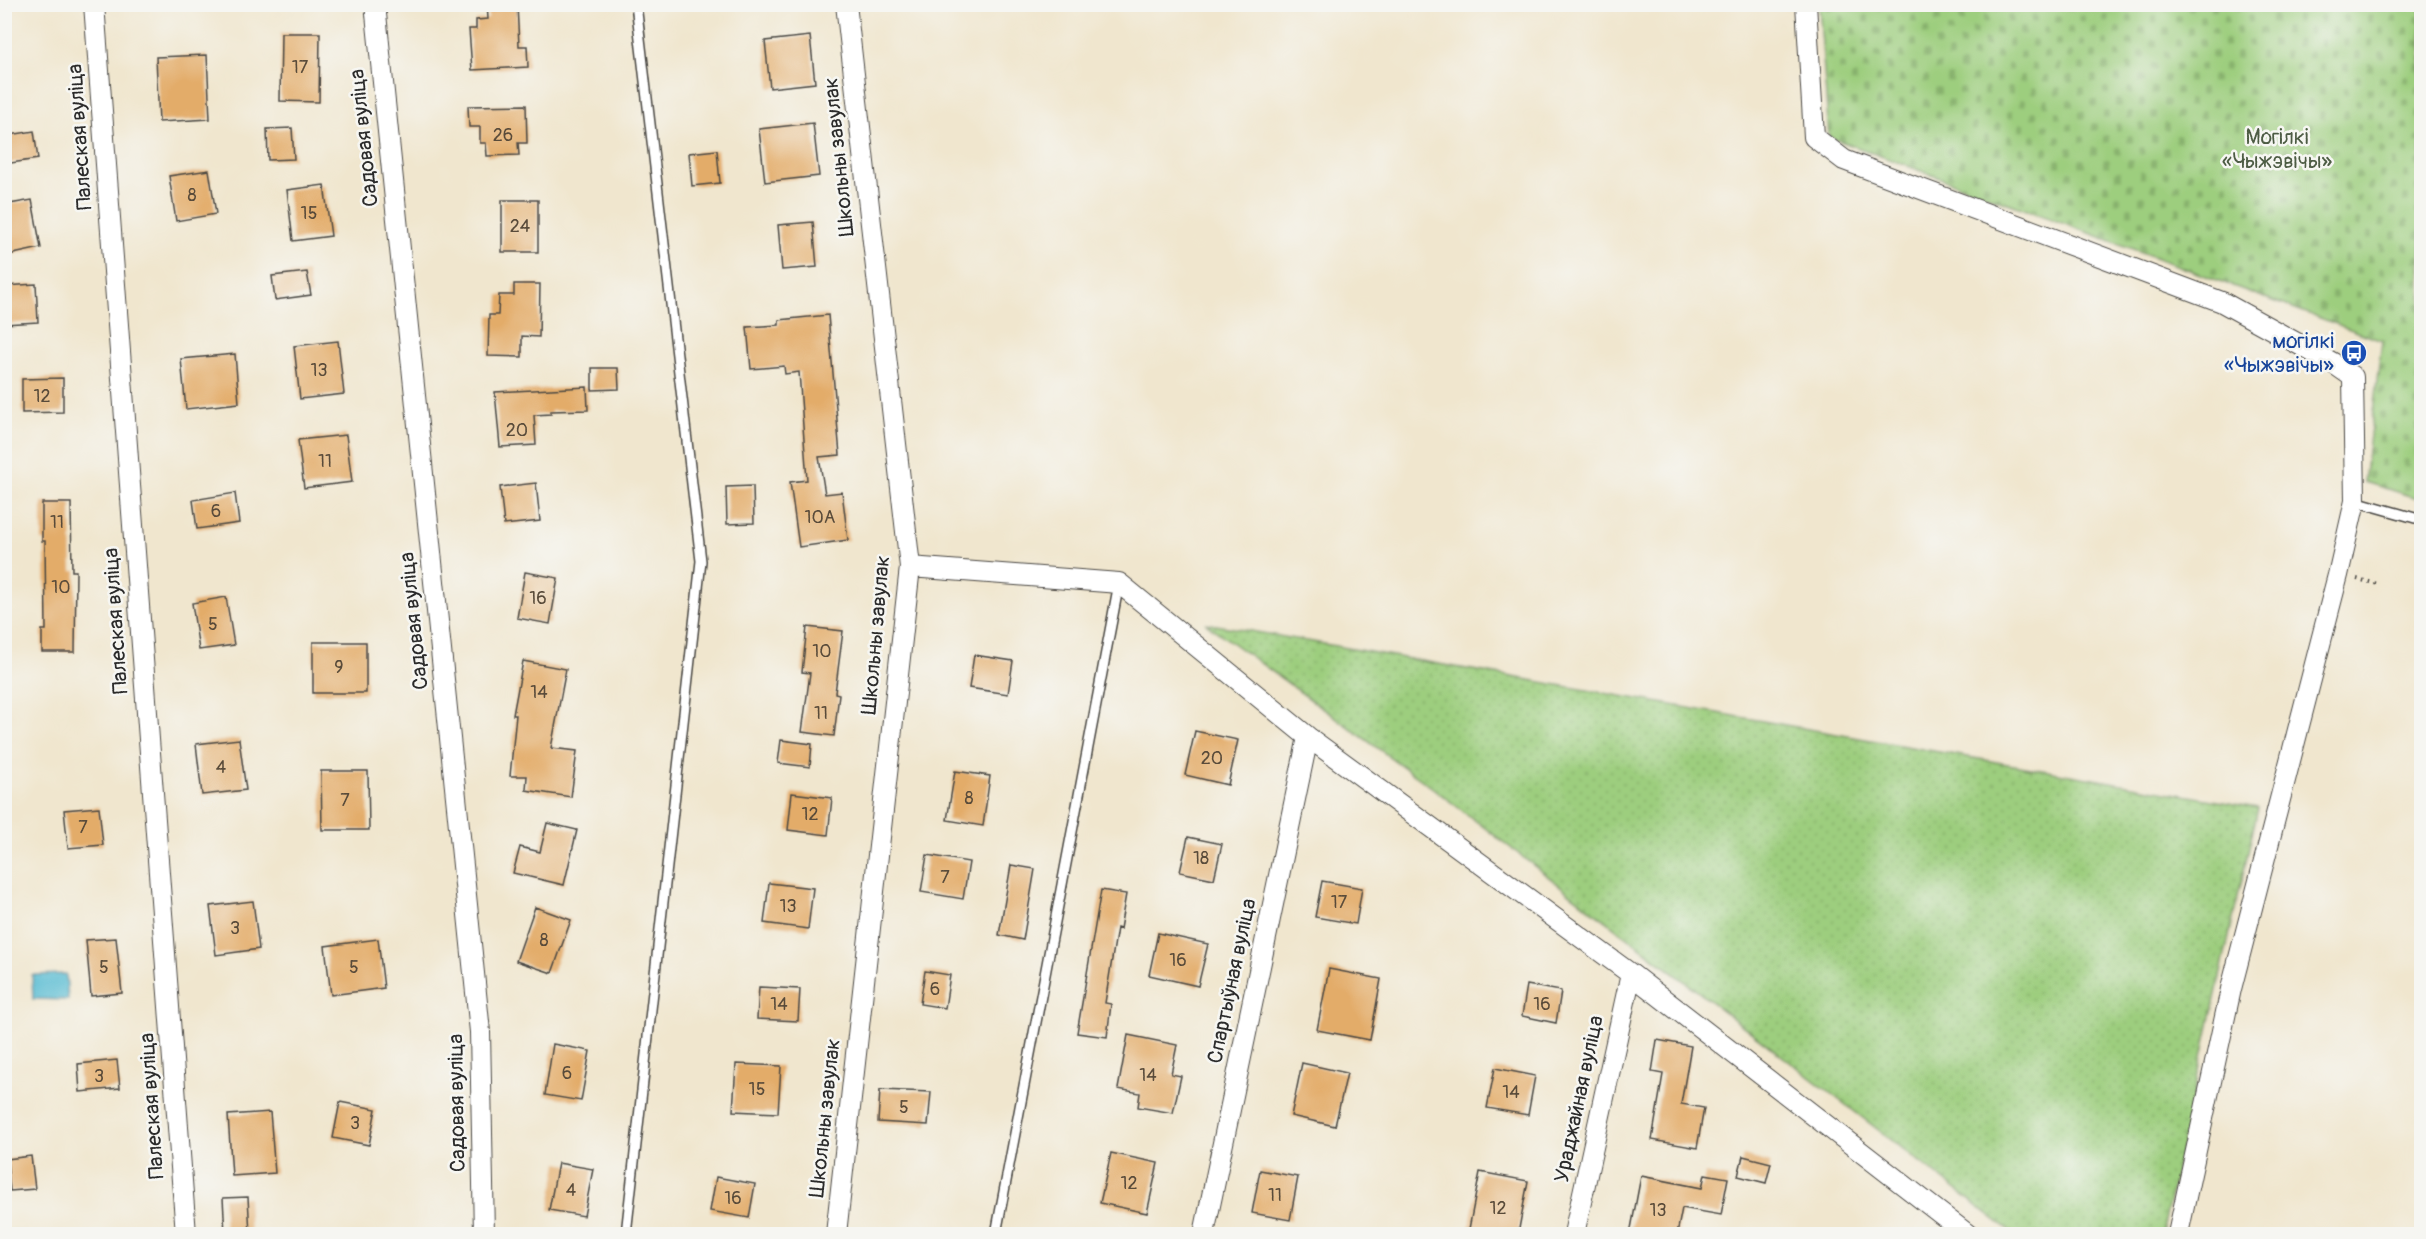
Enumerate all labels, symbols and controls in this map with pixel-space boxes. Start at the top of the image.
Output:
house number: 17 [292,56,309,79]
street label: Палеская вуліца [61,63,99,211]
street label: Садовая вуліца [343,68,385,208]
street label: Школьны завулак [817,76,861,238]
house number: 26 [493,124,513,147]
park label: Могілкі «Чыжэвічы» [2222,124,2332,175]
house number: 8 [187,184,197,207]
house number: 15 [301,202,317,225]
house number: 24 [510,215,531,238]
place label: могілкі «Чыжэвічы» [2224,328,2334,379]
bus stop icon: могілкі «Чыжэвічы» [2339,338,2369,368]
house number: 13 [310,359,328,382]
house number: 12 [33,385,51,408]
house number: 20 [506,419,528,442]
house number: 11 [318,450,332,473]
house number: 6 [211,500,221,523]
house number: 10А [804,506,836,529]
house number: 11 [50,511,64,534]
street label: Палеская вуліца [97,547,135,695]
street label: Садовая вуліца [393,551,435,691]
street label: Школьны завулак [856,554,896,716]
house number: 10 [51,576,71,599]
house number: 16 [529,587,547,610]
house number: 5 [208,613,218,636]
house number: 10 [812,640,832,663]
house number: 9 [334,656,344,679]
house number: 14 [530,681,548,704]
house number: 11 [814,702,828,725]
house number: 20 [1201,747,1223,770]
house number: 4 [216,756,227,779]
house number: 8 [964,787,974,810]
house number: 7 [340,789,350,812]
house number: 12 [801,803,819,826]
house number: 7 [78,816,88,839]
house number: 18 [1193,847,1209,870]
house number: 7 [940,866,950,889]
house number: 17 [1331,891,1348,914]
house number: 13 [779,895,797,918]
street label: Спартыўная вуліца [1201,896,1263,1066]
house number: 3 [230,917,240,940]
house number: 8 [539,929,549,952]
house number: 16 [1169,949,1187,972]
house number: 5 [99,956,109,979]
house number: 5 [349,956,359,979]
house number: 6 [930,978,940,1001]
house number: 14 [770,993,788,1016]
house number: 16 [1533,993,1551,1016]
street label: Ураджайная вуліца [1548,1013,1610,1185]
street label: Палеская вуліца [133,1032,171,1180]
street label: Садовая вуліца [442,1034,472,1172]
street label: Школьны завулак [803,1037,847,1199]
house number: 6 [562,1062,572,1085]
house number: 14 [1139,1064,1157,1087]
house number: 3 [94,1065,104,1088]
house number: 15 [749,1078,765,1101]
house number: 14 [1502,1081,1520,1104]
house number: 5 [899,1096,909,1119]
house number: 3 [350,1112,360,1135]
house number: 12 [1120,1172,1138,1195]
house number: 4 [566,1179,577,1202]
house number: 11 [1268,1184,1282,1207]
house number: 16 [724,1187,742,1210]
house number: 12 [1489,1197,1507,1220]
house number: 13 [1649,1199,1667,1222]

